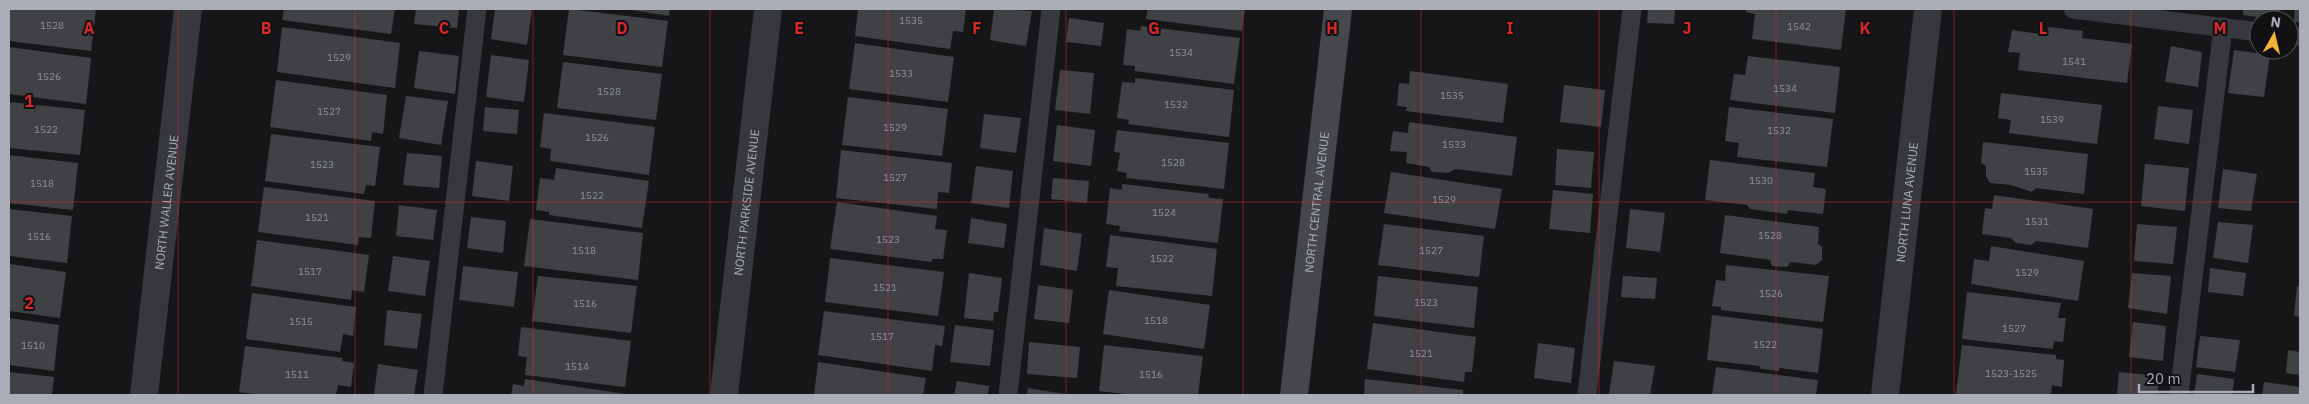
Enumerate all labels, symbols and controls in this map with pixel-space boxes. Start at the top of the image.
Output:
north arrow [2249,10,2299,60]
text: N [2270,13,2282,32]
house number: 1535 [899,14,923,27]
text: A [84,18,95,38]
text: B [261,18,272,38]
text: C [439,18,449,38]
text: D [616,18,628,38]
text: E [794,18,804,38]
text: F [972,18,982,38]
text: G [1148,18,1160,38]
text: H [1326,18,1338,38]
text: I [1507,18,1514,38]
text: J [1683,18,1691,38]
text: K [1859,18,1871,38]
text: L [2039,18,2047,38]
text: M [2213,18,2227,38]
house number: 1528 [40,19,64,32]
house number: 1542 [1787,20,1811,33]
house number: 1534 [1169,46,1193,59]
house number: 1529 [327,51,351,64]
house number: 1541 [2062,55,2086,68]
house number: 1533 [889,67,913,80]
house number: 1526 [37,70,61,83]
house number: 1534 [1773,82,1797,95]
house number: 1528 [597,85,621,98]
house number: 1535 [1440,89,1464,102]
text: 1 [24,91,34,111]
house number: 1532 [1164,98,1188,111]
house number: 1527 [317,105,341,118]
house number: 1539 [2040,113,2064,126]
house number: 1529 [883,121,907,134]
house number: 1522 [34,123,58,136]
house number: 1532 [1767,124,1791,137]
street label: NORTH PARKSIDE AVENUE [730,128,762,276]
house number: 1526 [585,131,609,144]
street label: NORTH CENTRAL AVENUE [1300,131,1331,274]
street label: NORTH WALLER AVENUE [151,134,181,270]
house number: 1533 [1442,138,1466,151]
street label: NORTH LUNA AVENUE [1892,141,1921,263]
house number: 1528 [1161,156,1185,169]
house number: 1523 [310,158,334,171]
house number: 1535 [2024,165,2048,178]
house number: 1527 [883,171,907,184]
house number: 1530 [1749,174,1773,187]
house number: 1518 [30,177,54,190]
house number: 1522 [580,189,604,202]
house number: 1529 [1432,193,1456,206]
house number: 1524 [1152,206,1176,219]
house number: 1521 [305,211,329,224]
house number: 1531 [2025,215,2049,228]
house number: 1528 [1758,229,1782,242]
house number: 1516 [27,230,51,243]
house number: 1523 [876,233,900,246]
house number: 1518 [572,244,596,257]
house number: 1527 [1419,244,1443,257]
house number: 1522 [1150,252,1174,265]
house number: 1517 [298,265,322,278]
house number: 1529 [2015,266,2039,279]
house number: 1521 [873,281,897,294]
house number: 1526 [1759,287,1783,300]
text: 2 [24,293,34,313]
house number: 1523 [1414,296,1438,309]
house number: 1516 [573,297,597,310]
house number: 1518 [1144,314,1168,327]
house number: 1515 [289,315,313,328]
house number: 1527 [2002,322,2026,335]
house number: 1517 [870,330,894,343]
house number: 1522 [1753,338,1777,351]
house number: 1510 [21,339,45,352]
house number: 1521 [1409,347,1433,360]
house number: 1514 [565,360,589,373]
scale bar [2139,362,2253,394]
house number: 1523-1525 [1985,367,2037,380]
house number: 1511 [285,368,309,381]
house number: 1516 [1139,368,1163,381]
text: 20 m [2146,369,2181,388]

